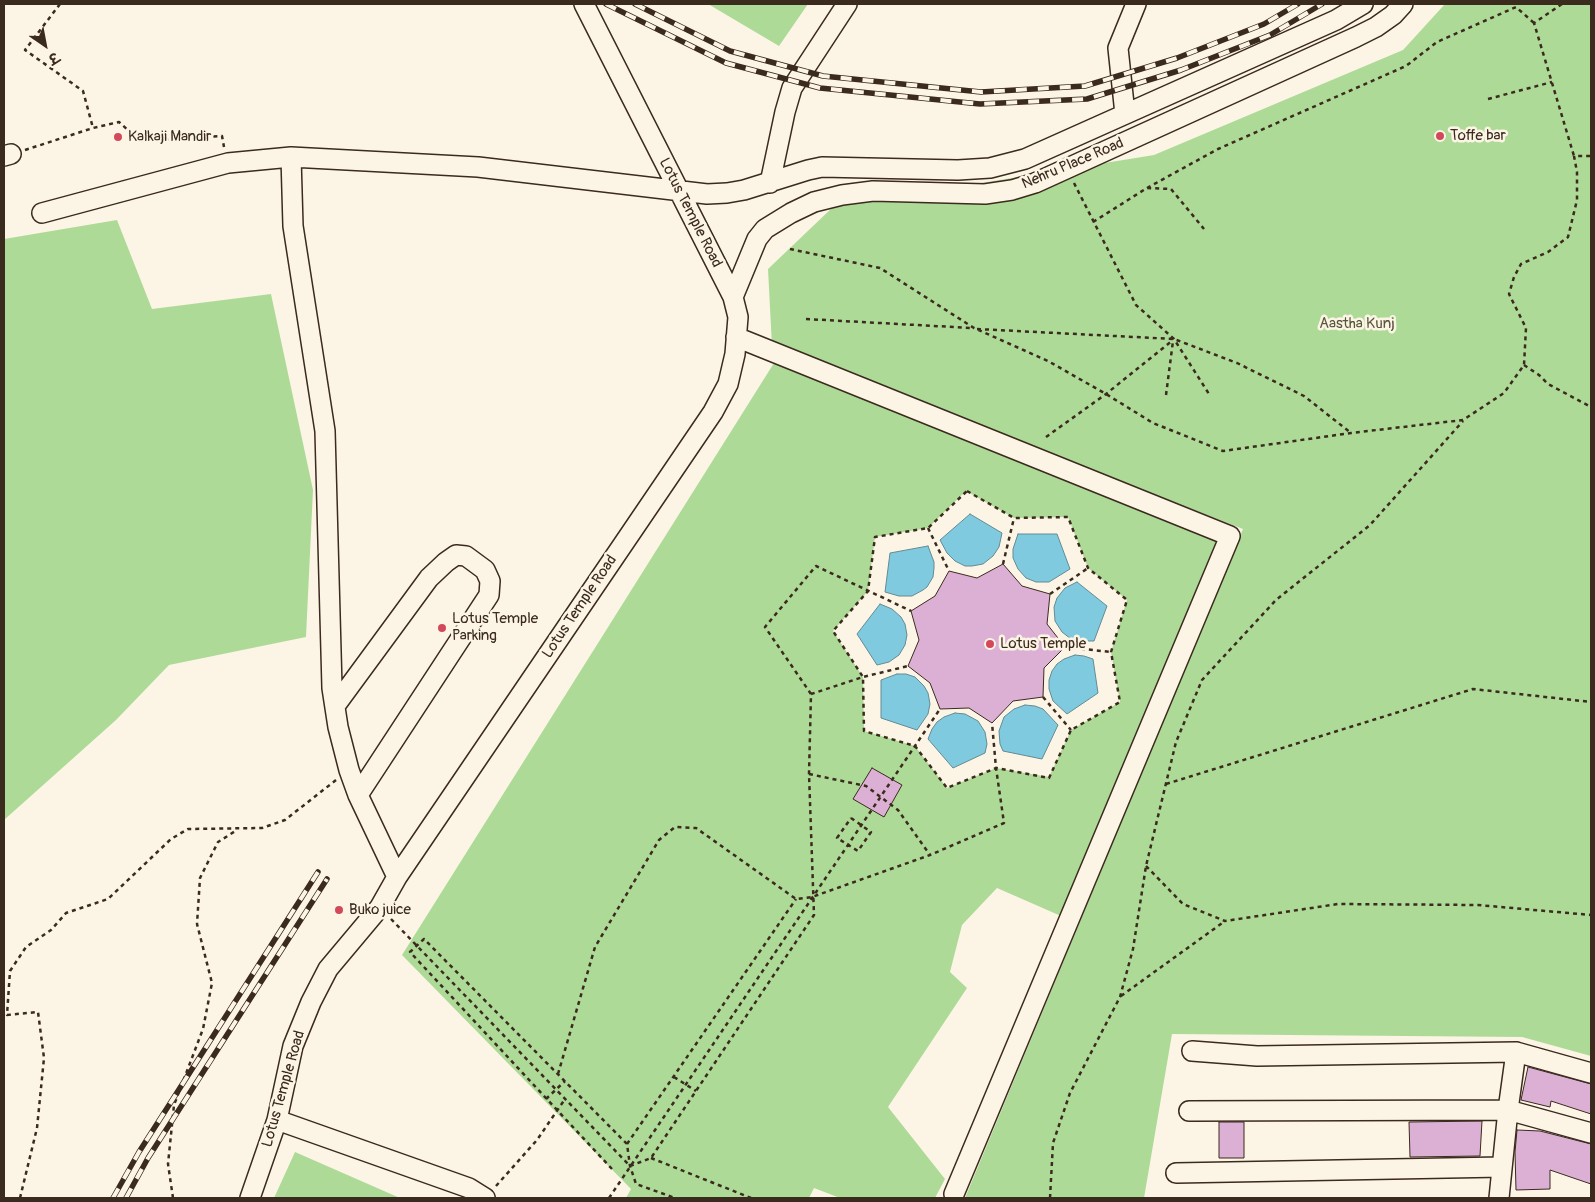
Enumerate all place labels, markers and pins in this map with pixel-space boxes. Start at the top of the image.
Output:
place label: Toffe bar [1450,127,1506,145]
place label: Kalkaji Mandir [128,128,211,146]
marker: Toffe bar [1434,130,1446,142]
marker: Kalkaji Mandir [112,131,124,143]
place label: Lotus Temple Parking [452,610,538,645]
marker: Lotus Temple Parking [436,622,448,634]
place label: Lotus Temple [1000,635,1086,653]
marker: Lotus Temple [984,638,996,650]
place label: Buko juice [349,901,411,919]
marker: Buko juice [333,904,345,916]

